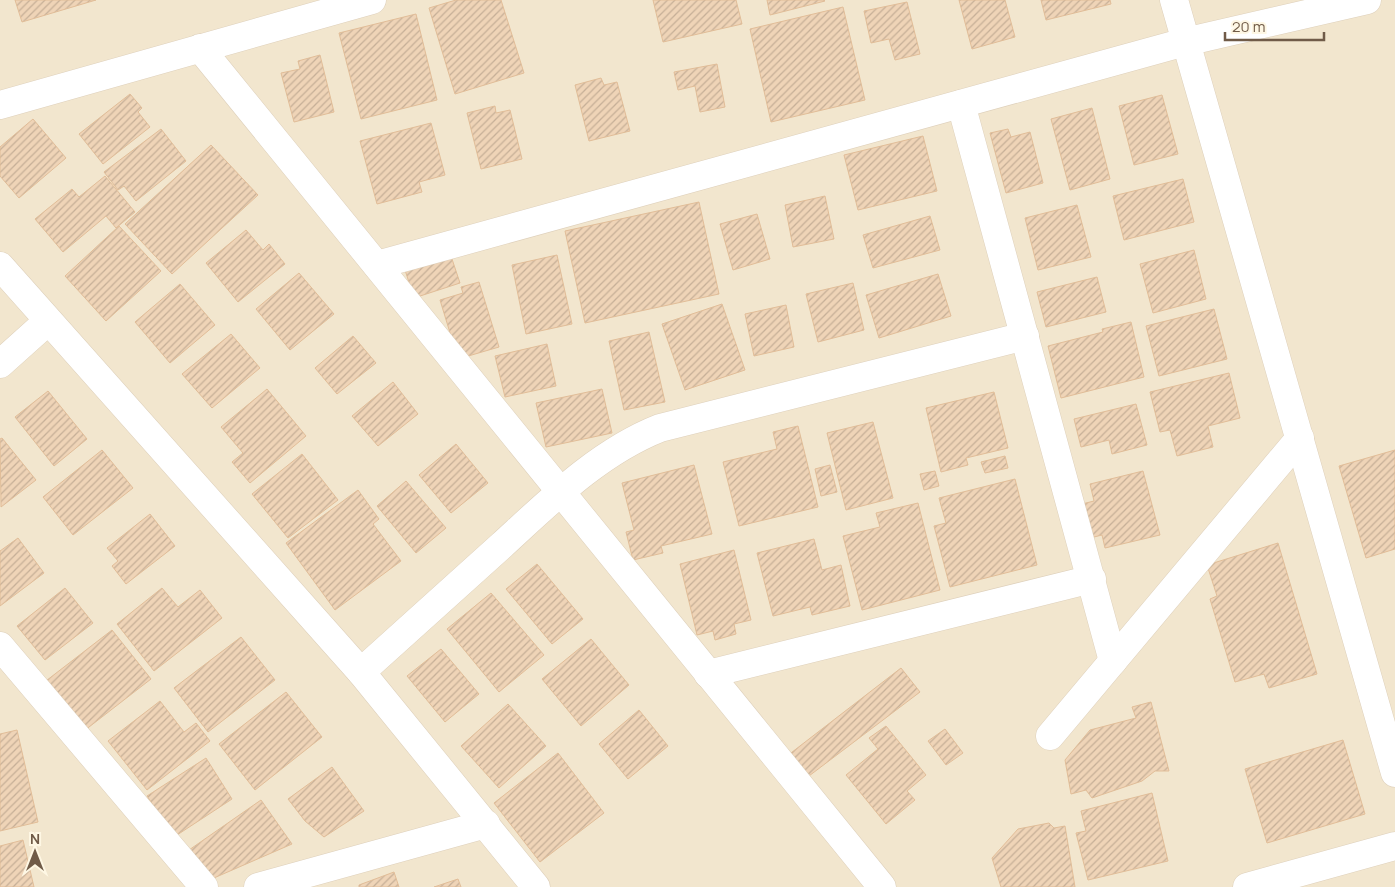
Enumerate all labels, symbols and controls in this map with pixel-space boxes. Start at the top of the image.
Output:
scale bar [1225,10,1324,42]
text: 20 m [1232,16,1265,37]
north arrow [10,827,60,877]
text: N [30,829,40,848]

